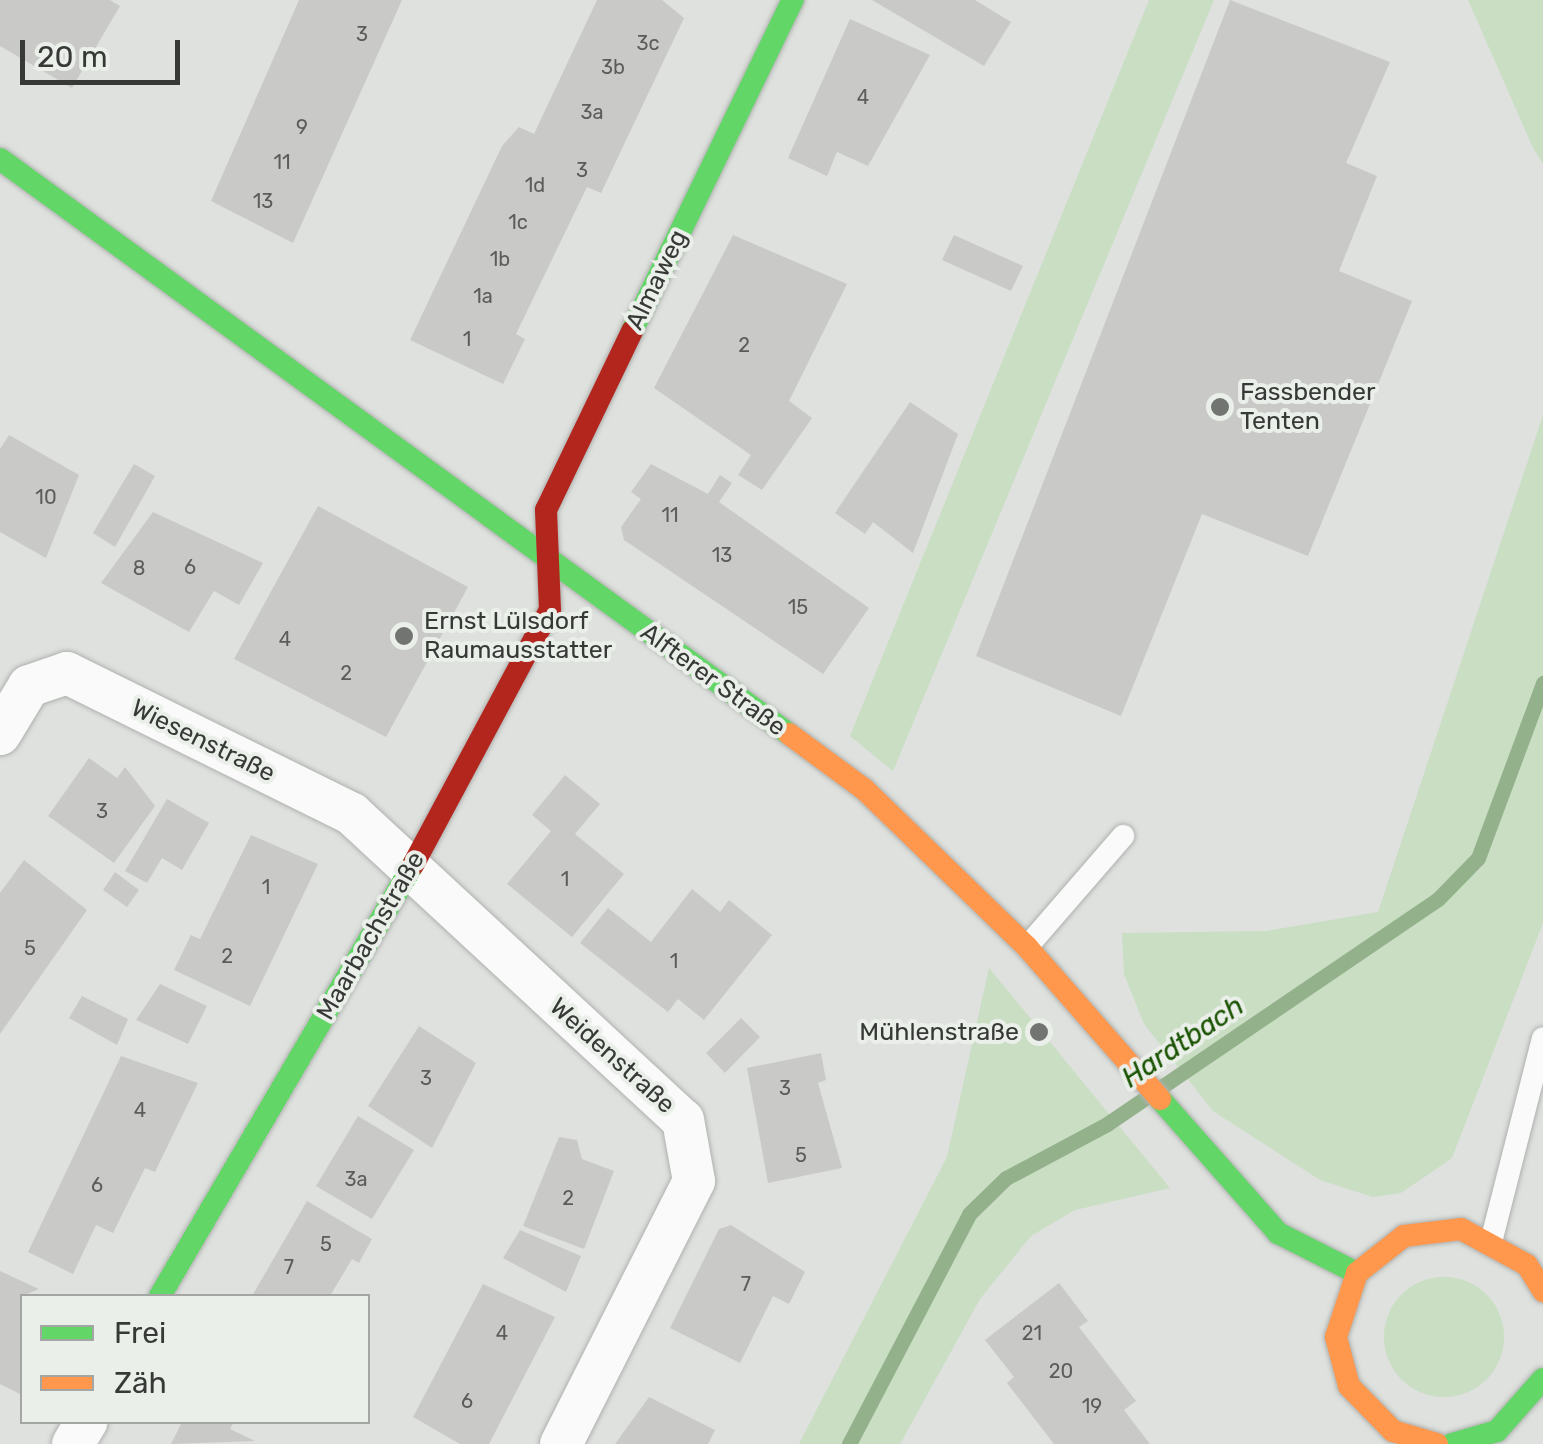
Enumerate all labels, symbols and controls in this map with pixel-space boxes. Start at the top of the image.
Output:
scale bar [25,20,185,82]
house number: 3 [356,22,368,46]
house number: 3c [636,31,660,55]
text: 20 m [37,39,108,75]
house number: 3b [601,55,625,79]
house number: 4 [857,85,869,109]
house number: 3a [580,100,604,124]
house number: 9 [296,115,308,139]
house number: 11 [273,150,291,174]
house number: 3 [576,158,588,182]
house number: 1d [525,173,545,197]
house number: 13 [253,189,273,213]
house number: 1c [508,210,528,234]
street label: Almaweg [620,225,694,335]
house number: 1b [490,247,510,271]
house number: 1a [473,284,493,308]
house number: 1 [463,327,471,351]
house number: 2 [738,333,750,357]
place label: Fassbender Tenten [1240,378,1376,437]
marker: Fassbender Tenten [1209,396,1231,418]
house number: 10 [35,485,57,509]
house number: 11 [661,503,679,527]
house number: 13 [712,543,732,567]
house number: 6 [184,555,196,579]
house number: 8 [133,556,145,580]
house number: 15 [788,595,808,619]
place label: Ernst Lülsdorf Raumausstatter [424,607,612,666]
street label: Alfterer Straße [635,617,791,743]
marker: Ernst Lülsdorf Raumausstatter [393,625,415,647]
house number: 4 [279,627,291,651]
house number: 2 [340,661,352,685]
street label: Wiesenstraße [126,693,280,789]
house number: 3 [96,799,108,823]
street label: Maarbachstraße [311,847,431,1025]
house number: 1 [561,867,569,891]
house number: 1 [262,875,270,899]
house number: 5 [24,936,36,960]
house number: 2 [221,944,233,968]
house number: 1 [670,949,678,973]
water label: Hardtbach [1116,989,1250,1095]
street label: Weidenstraße [543,992,681,1120]
place label: Mühlenstraße [859,1017,1019,1047]
marker: Mühlenstraße [1028,1021,1050,1043]
house number: 3 [420,1066,432,1090]
house number: 3 [779,1076,791,1100]
house number: 4 [134,1098,146,1122]
house number: 5 [795,1143,807,1167]
house number: 3a [344,1167,368,1191]
house number: 6 [91,1173,103,1197]
house number: 2 [562,1186,574,1210]
house number: 5 [320,1232,332,1256]
house number: 7 [284,1255,294,1279]
house number: 7 [741,1272,751,1296]
legend [20,1294,370,1424]
text: Frei [114,1315,166,1351]
house number: 4 [496,1321,508,1345]
house number: 21 [1022,1321,1042,1345]
house number: 20 [1049,1359,1073,1383]
text: Zäh [114,1365,167,1401]
house number: 6 [461,1389,473,1413]
house number: 19 [1082,1394,1102,1418]

